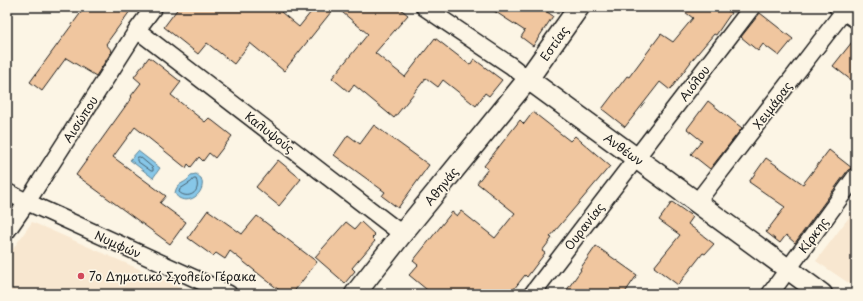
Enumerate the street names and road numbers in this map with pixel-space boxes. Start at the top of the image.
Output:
street label: Εστίας [535,22,573,64]
street label: Αιόλου [675,61,714,105]
street label: Χειμάρας [748,77,796,133]
street label: Αισώπου [58,92,102,146]
street label: Καλυψούς [242,107,298,157]
street label: Ανθέων [600,128,648,170]
street label: Αθηνάς [420,163,462,209]
street label: Ουρανίας [560,198,608,254]
street label: Κίρκης [794,213,832,257]
street label: Νυμφών [92,226,144,262]

